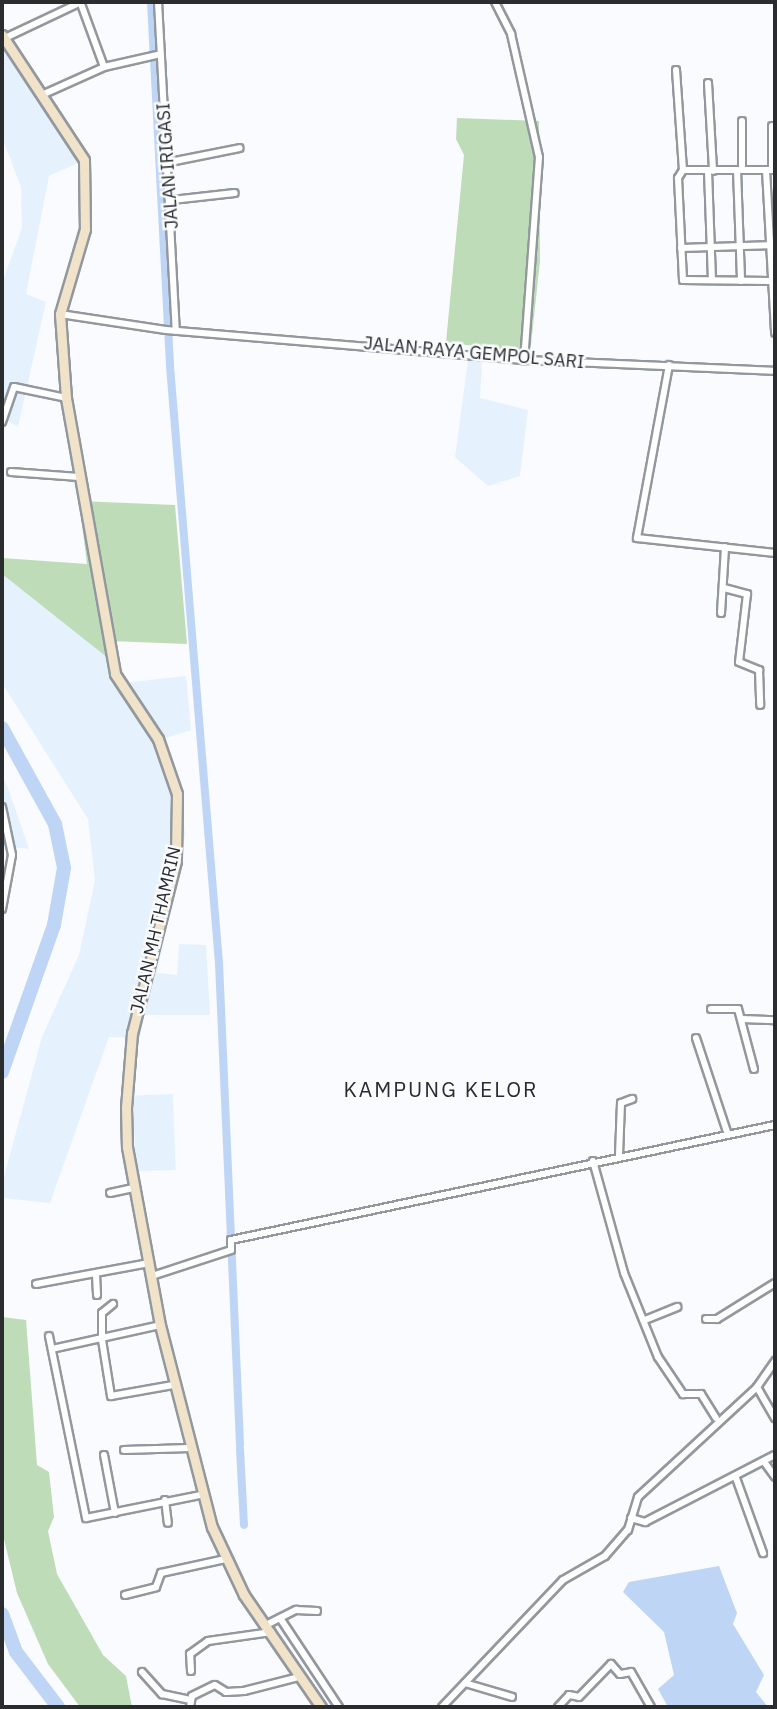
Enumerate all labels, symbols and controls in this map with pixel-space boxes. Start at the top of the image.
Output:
street label: JALAN IRIGASI [153,102,183,230]
street label: JALAN RAYA GEMPOL SARI [363,333,585,373]
street label: JALAN MH THAMRIN [126,844,186,1016]
district label: KAMPUNG KELOR [345,1076,537,1102]

